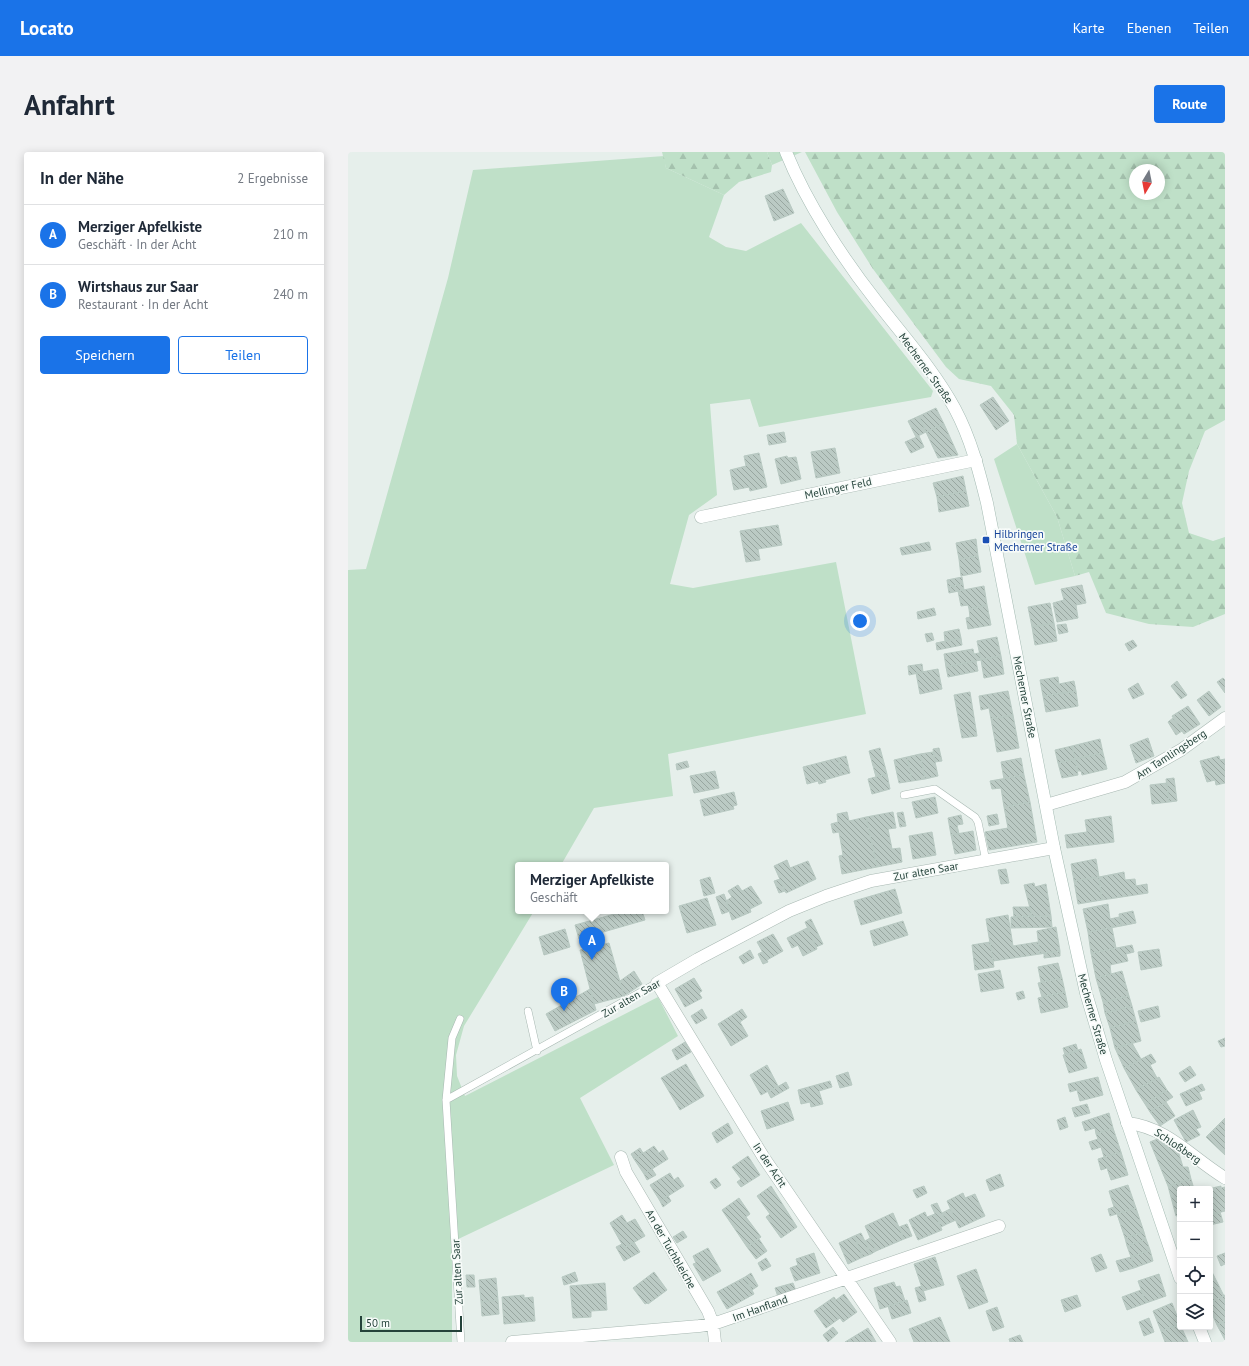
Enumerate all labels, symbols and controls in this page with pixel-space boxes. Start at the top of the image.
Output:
text: Locato [20,16,74,40]
text: Karte [1073,19,1105,37]
text: Ebenen [1127,19,1171,37]
text: Teilen [1193,19,1229,37]
button: Route [1154,85,1225,123]
text: Anfahrt [24,86,115,123]
north arrow [1129,164,1165,200]
text: In der Nähe [40,167,124,189]
text: 2 Ergebnisse [237,170,308,187]
text: Merziger Apfelkiste [78,217,202,236]
text: A [49,226,57,243]
text: 210 m [273,226,308,243]
text: Geschäft · In der Acht [78,236,196,253]
text: Wirtshaus zur Saar [78,277,198,296]
text: B [49,286,57,303]
text: 240 m [273,286,308,303]
text: Restaurant · In der Acht [78,296,208,313]
street label: Mecherner Straße [896,330,956,406]
button: Speichern [40,336,170,374]
button: Teilen [178,336,308,374]
street label: Mellinger Feld [803,474,873,502]
place label: Hilbringen Mecherner Straße [994,527,1078,554]
marker: Hilbringen Mecherner Straße [981,535,991,545]
your location [850,611,870,631]
street label: Mecherner Straße [1010,655,1040,740]
street label: Am Tamlingsberg [1133,726,1209,782]
street label: Zur alten Saar [892,858,960,884]
popup [515,862,669,914]
text: Merziger Apfelkiste [530,870,654,889]
text: Geschäft [530,889,578,906]
pin: A [579,927,605,960]
street label: Mecherner Straße [1075,972,1111,1057]
street label: Zur alten Saar [599,975,663,1020]
pin: B [551,978,577,1011]
street label: Schloßberg [1152,1125,1204,1167]
street label: In der Acht [750,1140,790,1190]
map controls [1177,1186,1213,1330]
button: + [1177,1186,1213,1222]
street label: An der Tuchbleiche [643,1207,700,1292]
button: − [1177,1222,1213,1258]
street label: Zur alten Saar [448,1239,466,1305]
button: locate [1177,1258,1213,1294]
street label: Im Hanfland [730,1292,790,1324]
button: layers [1177,1294,1213,1330]
scale bar [360,1314,462,1333]
text: 50 m [366,1316,390,1330]

